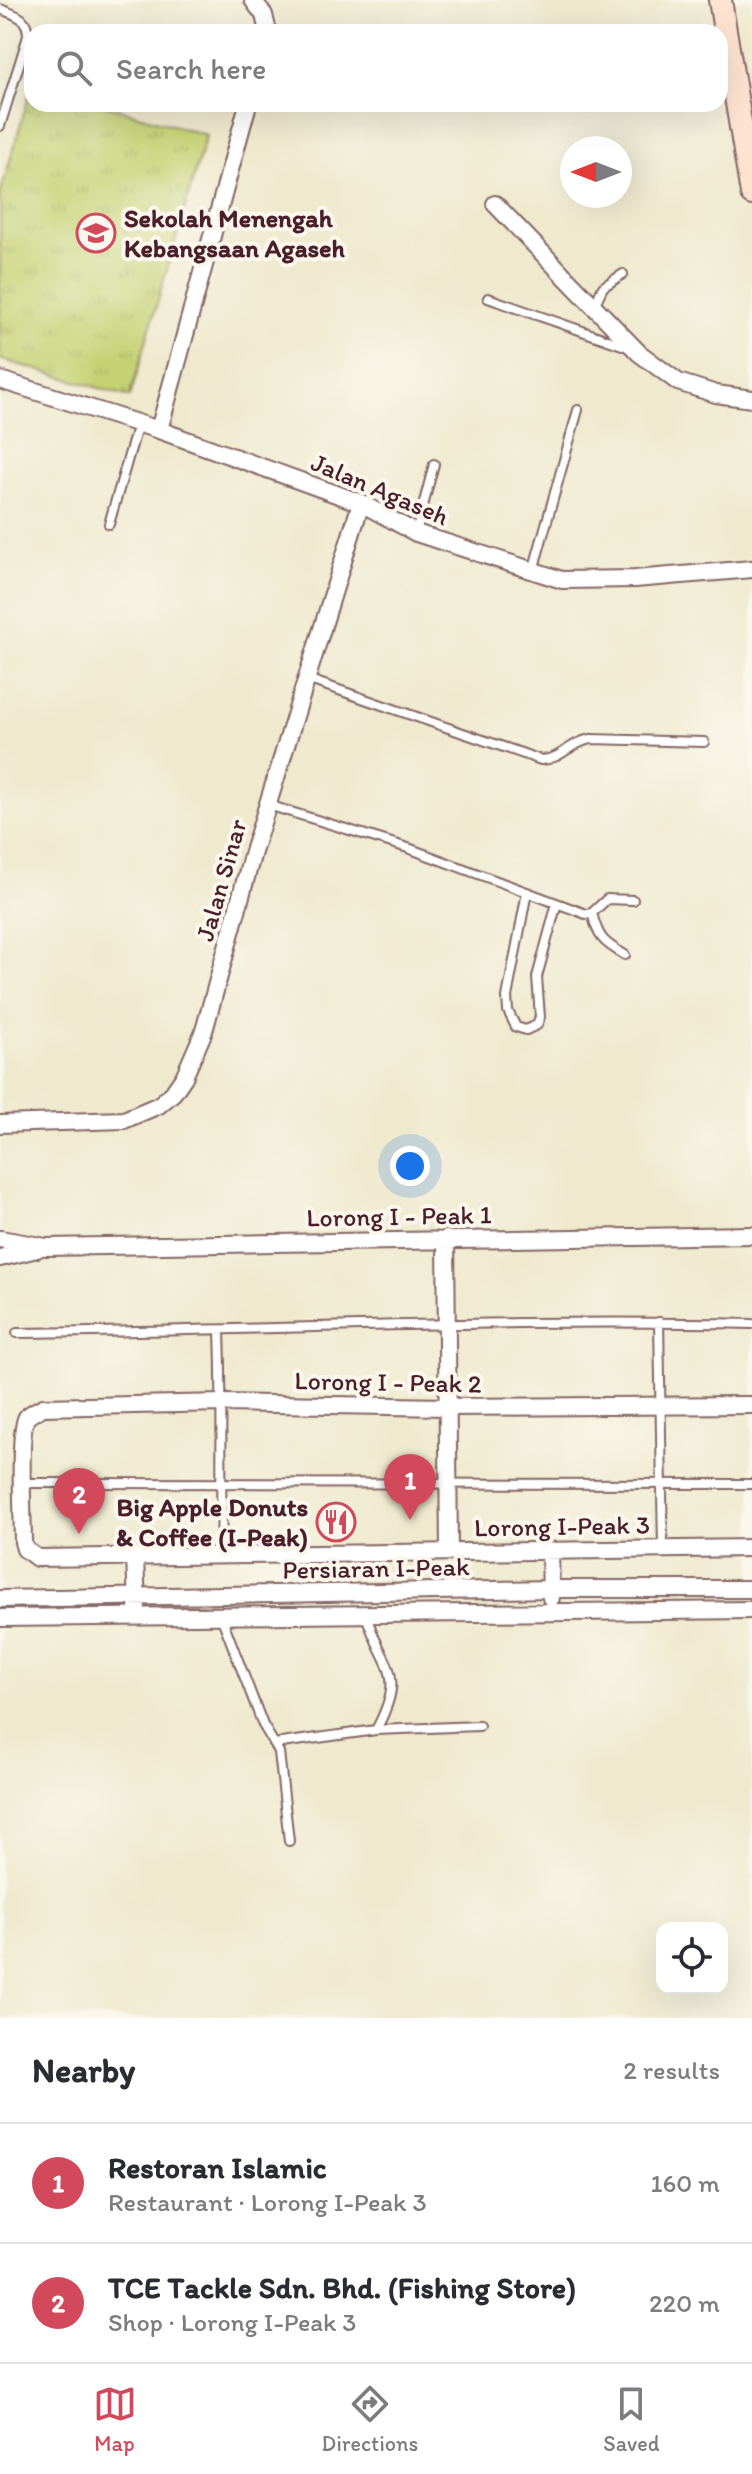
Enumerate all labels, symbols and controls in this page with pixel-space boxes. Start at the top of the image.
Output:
search box [24,24,728,112]
icon: search [52,46,96,90]
text: Search here [116,50,266,87]
north arrow [560,136,632,208]
place label: Sekolah Menengah Kebangsaan Agaseh [124,202,346,264]
school or university icon: Sekolah Menengah Kebangsaan Agaseh [75,212,117,254]
street label: Jalan Agaseh [306,446,454,532]
street label: Jalan Sinar [188,815,254,945]
your location [390,1146,430,1186]
street label: Lorong I - Peak 1 [306,1198,492,1234]
street label: Lorong I - Peak 2 [294,1364,482,1400]
pin: 1 [384,1454,436,1520]
pin: 2 [53,1468,105,1534]
place label: Big Apple Donuts & Coffee (I-Peak) [116,1491,308,1553]
restaurant icon: Big Apple Donuts & Coffee (I-Peak) [315,1501,357,1543]
street label: Lorong I-Peak 3 [474,1508,650,1544]
street label: Persiaran I-Peak [282,1550,470,1586]
map controls [656,1922,728,1994]
button: locate [656,1922,728,1994]
text: Nearby [32,2050,135,2091]
text: 2 results [623,2054,720,2086]
text: Restoran Islamic [108,2149,326,2186]
text: 1 [52,2167,64,2199]
text: 160 m [650,2167,720,2199]
text: Restaurant · Lorong I-Peak 3 [108,2186,427,2218]
text: TCE Tackle Sdn. Bhd. (Fishing Store) [108,2269,576,2306]
text: 2 [51,2287,65,2319]
text: 220 m [649,2287,720,2319]
text: Shop · Lorong I-Peak 3 [108,2306,357,2338]
tab: Map [93,2382,137,2457]
tab: Directions [322,2382,418,2457]
tab: Saved [603,2382,659,2457]

